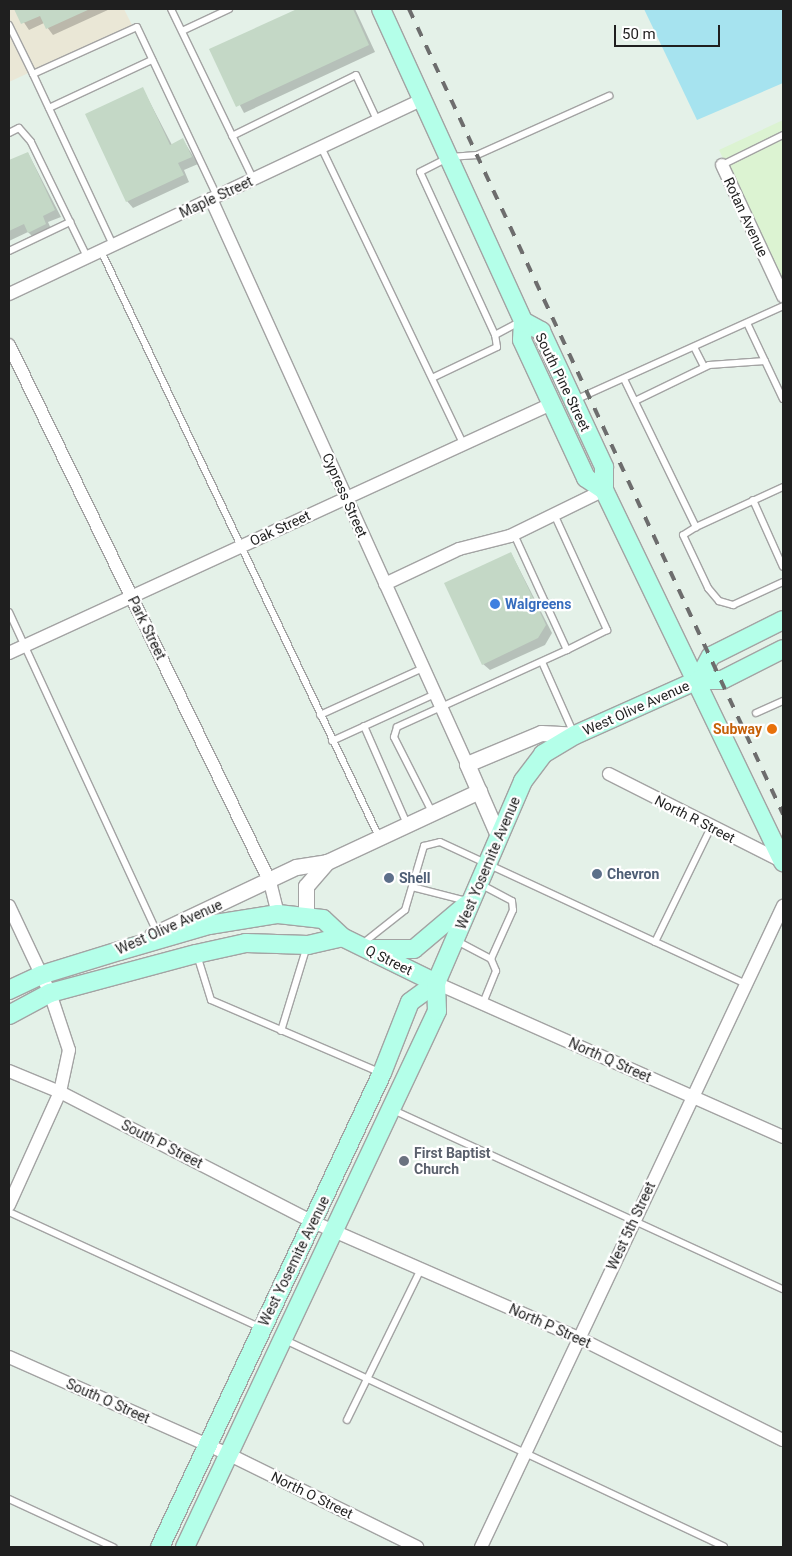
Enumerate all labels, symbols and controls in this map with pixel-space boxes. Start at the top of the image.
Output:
scale bar [617,15,723,47]
text: 50 m [622,25,656,43]
street label: Maple Street [177,173,255,221]
street label: Rotan Avenue [720,175,772,259]
street label: South Pine Street [532,330,594,434]
street label: Cypress Street [319,450,371,540]
street label: Oak Street [247,507,313,549]
street label: Park Street [124,593,170,663]
place label: Walgreens [505,596,571,612]
marker: Walgreens [489,598,501,610]
street label: West Olive Avenue [580,677,692,739]
place label: Subway [713,721,762,737]
marker: Subway [766,723,778,735]
street label: North R Street [652,792,738,846]
street label: West Yosemite Avenue [452,794,524,932]
place label: Chevron [607,866,659,882]
marker: Chevron [591,868,603,880]
place label: Shell [399,870,430,886]
marker: Shell [383,872,395,884]
street label: West Olive Avenue [113,896,225,958]
street label: Q Street [363,941,415,979]
street label: North Q Street [566,1034,654,1086]
street label: South P Street [119,1116,205,1172]
place label: First Baptist Church [414,1145,491,1178]
marker: First Baptist Church [398,1155,410,1167]
street label: West 5th Street [603,1179,659,1273]
street label: West Yosemite Avenue [255,1193,333,1329]
street label: North P Street [506,1300,594,1352]
street label: South O Street [64,1375,152,1427]
street label: North O Street [268,1468,356,1522]

